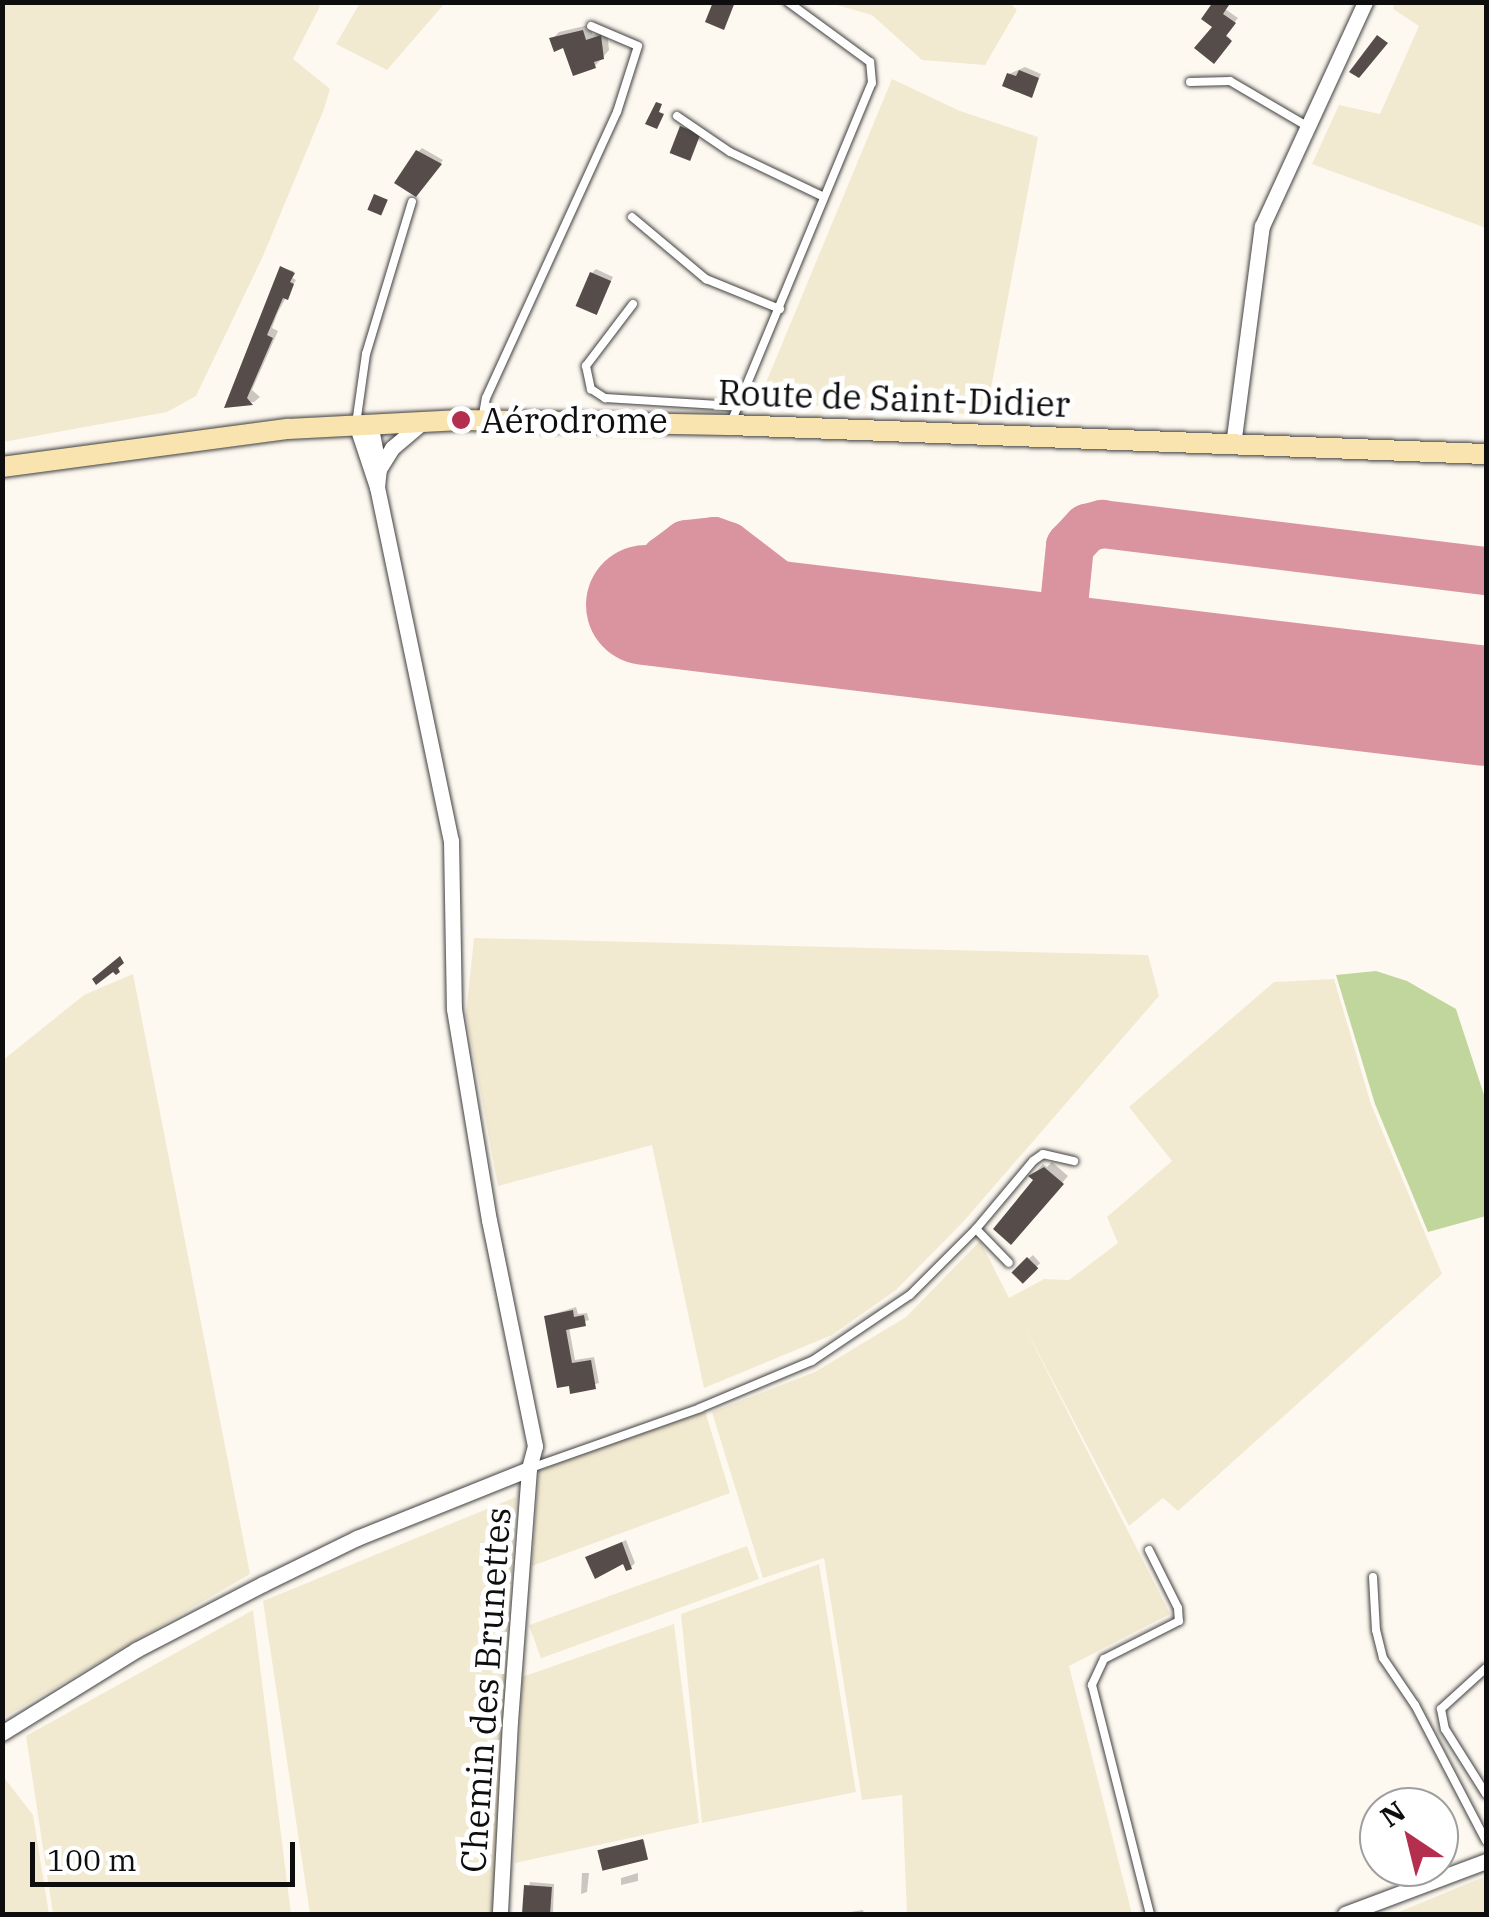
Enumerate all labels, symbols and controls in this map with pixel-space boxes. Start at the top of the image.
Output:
street label: Route de Saint-Didier [717,371,1071,425]
place label: Aérodrome [481,399,668,441]
marker: Aérodrome [450,409,472,431]
street label: Chemin des Brunettes [451,1506,519,1874]
north arrow [1359,1787,1459,1887]
text: N [1373,1792,1412,1835]
scale bar [35,1822,300,1884]
text: 100 m [47,1840,137,1879]

